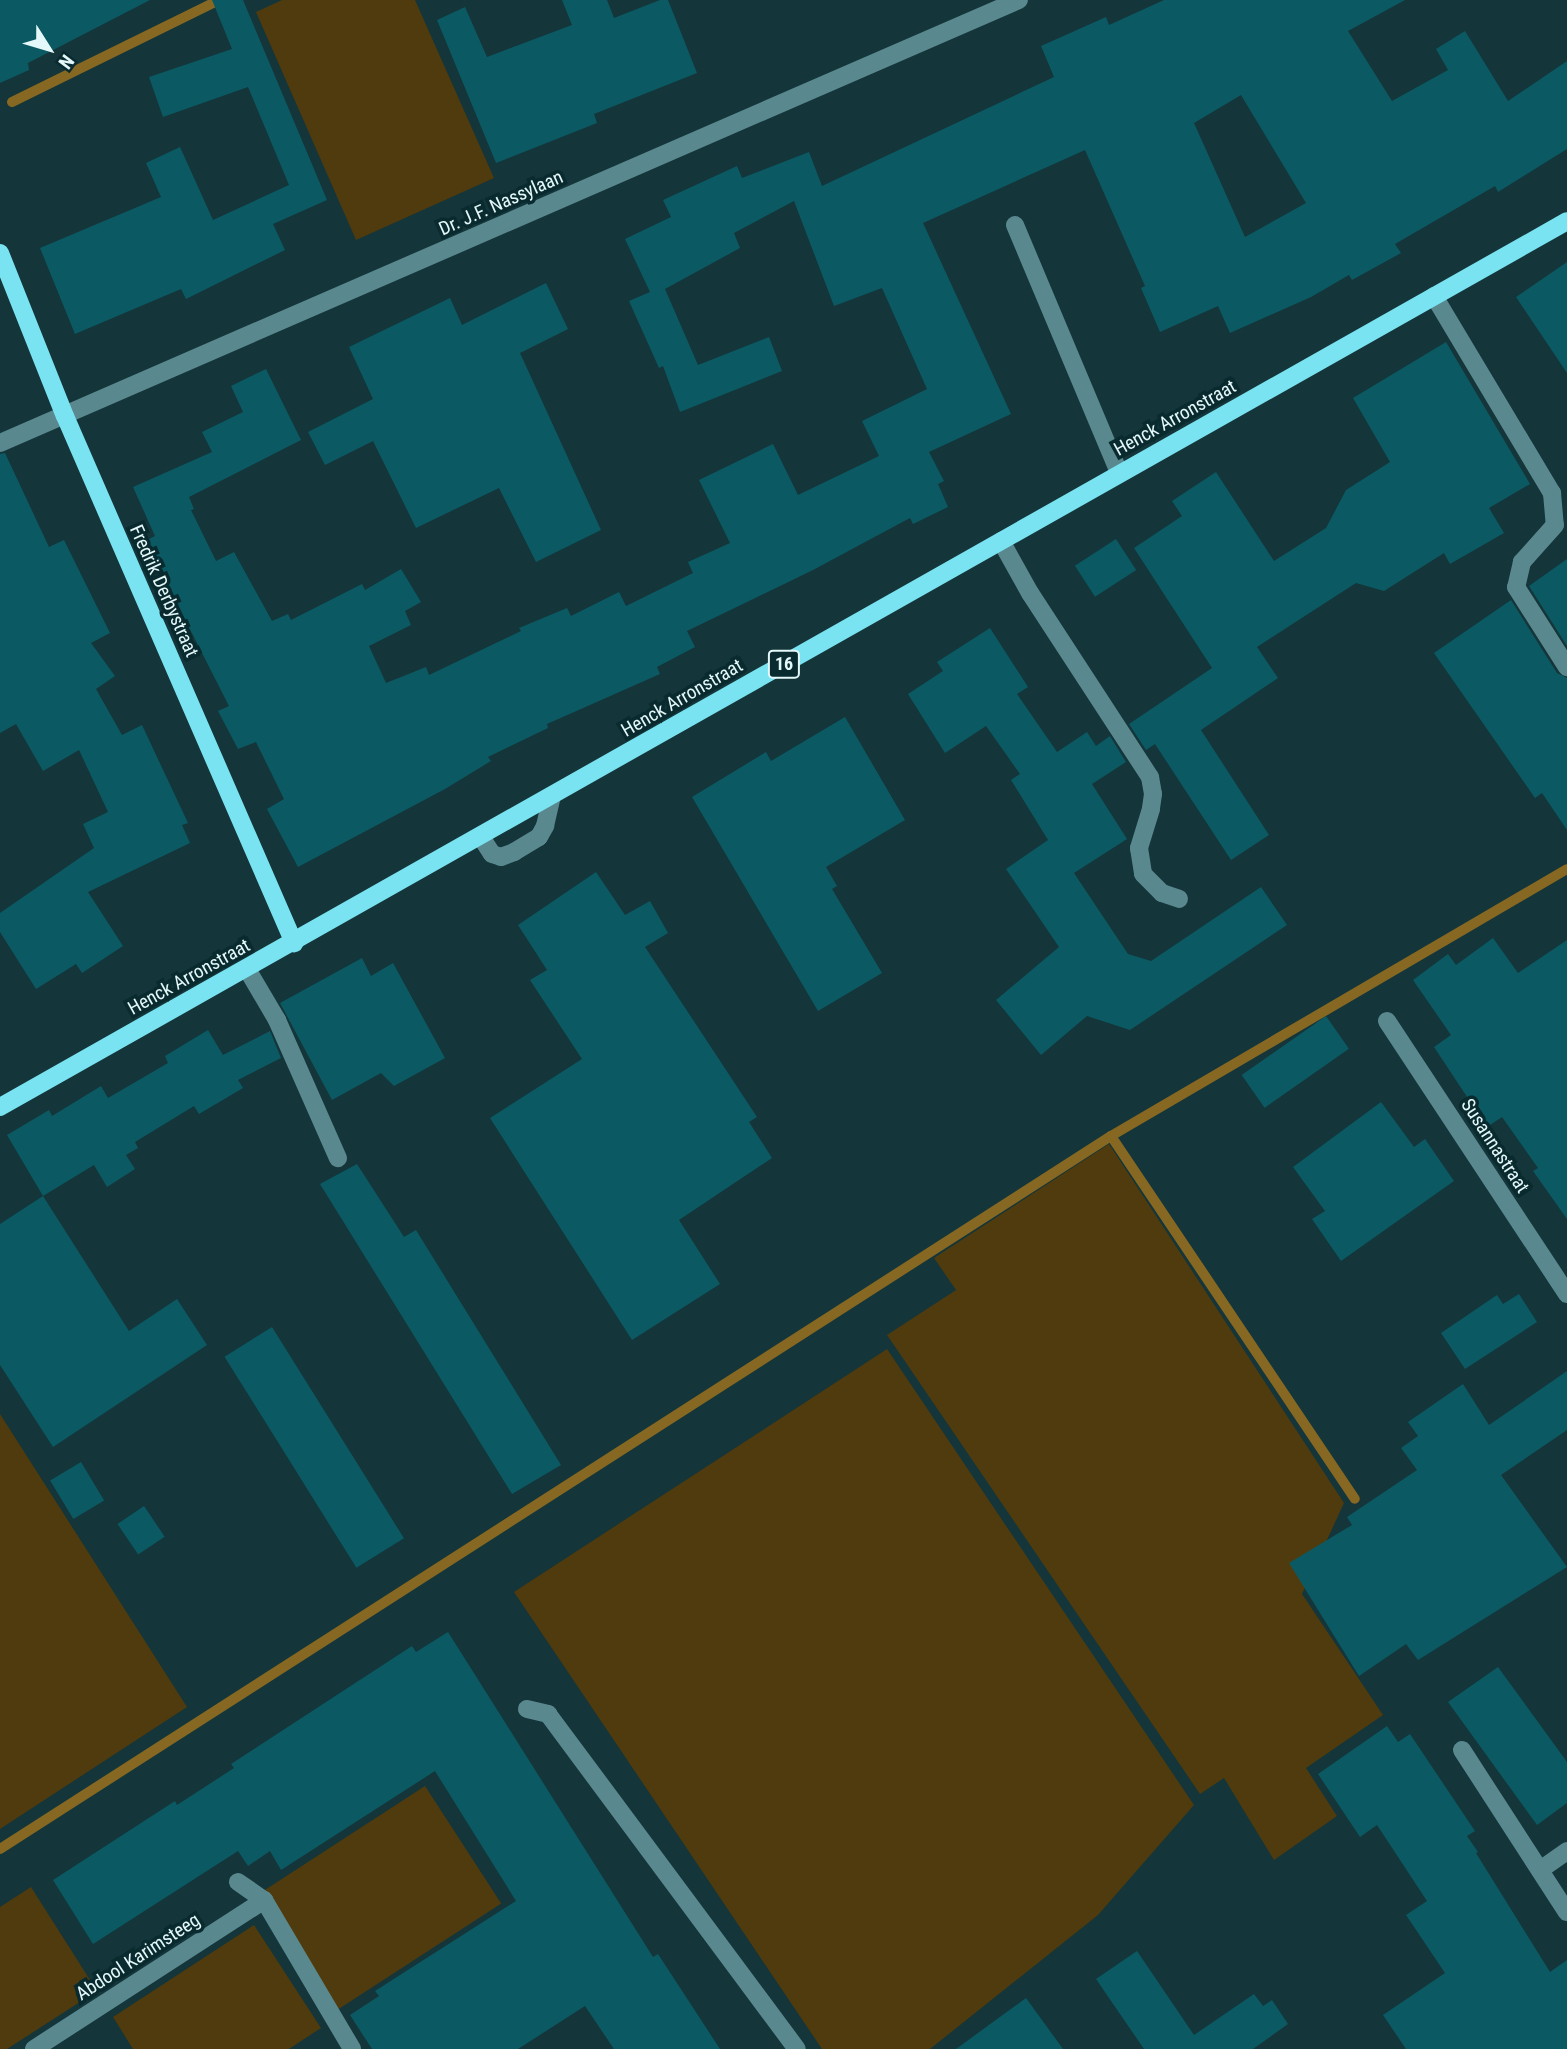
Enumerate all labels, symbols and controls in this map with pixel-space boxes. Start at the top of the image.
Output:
north arrow [14,14,84,84]
text: N [53,50,79,74]
street label: Dr. J.F. Nassylaan [435,165,567,241]
street label: Henck Arronstraat [1110,375,1240,461]
street label: Fredrik Derbystraat [125,521,203,661]
road number: 16 [766,650,802,678]
street label: Henck Arronstraat [617,654,747,742]
street label: Henck Arronstraat [124,934,254,1020]
street label: Susannastraat [1456,1095,1534,1197]
street label: Abdool Karimsteeg [72,1909,204,2005]

